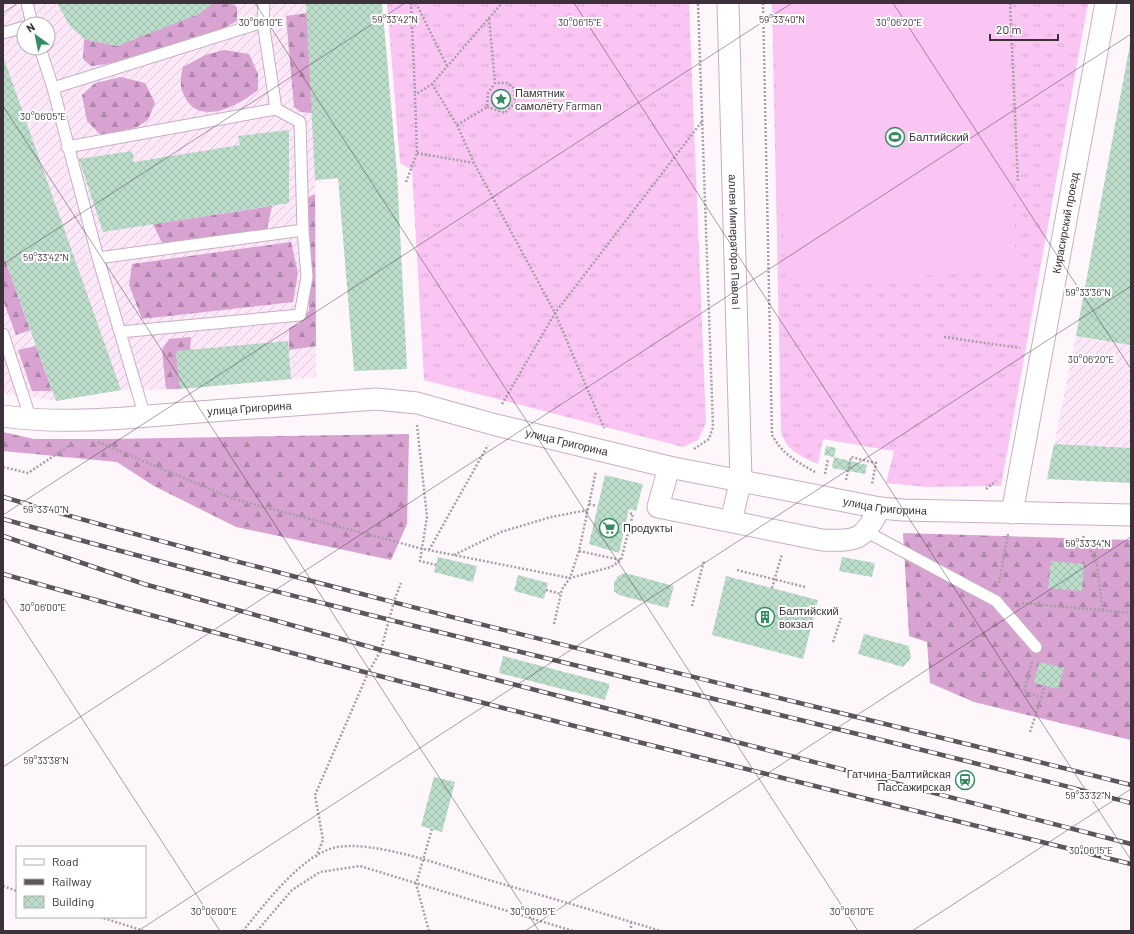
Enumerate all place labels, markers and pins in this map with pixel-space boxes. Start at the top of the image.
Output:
place label: Памятник самолёту Farman [515,86,602,112]
place icon: Памятник самолёту Farman [490,88,512,110]
sports icon: Балтийский [884,126,906,148]
place label: Балтийский [909,130,969,143]
supermarket icon: Продукты [598,517,620,539]
place label: Продукты [623,521,673,534]
place label: Балтийский вокзал [779,604,839,630]
building icon: Балтийский вокзал [754,606,776,628]
place label: Гатчина-Балтийская Пассажирская [847,767,951,793]
station icon: Гатчина-Балтийская Пассажирская [954,769,976,791]

